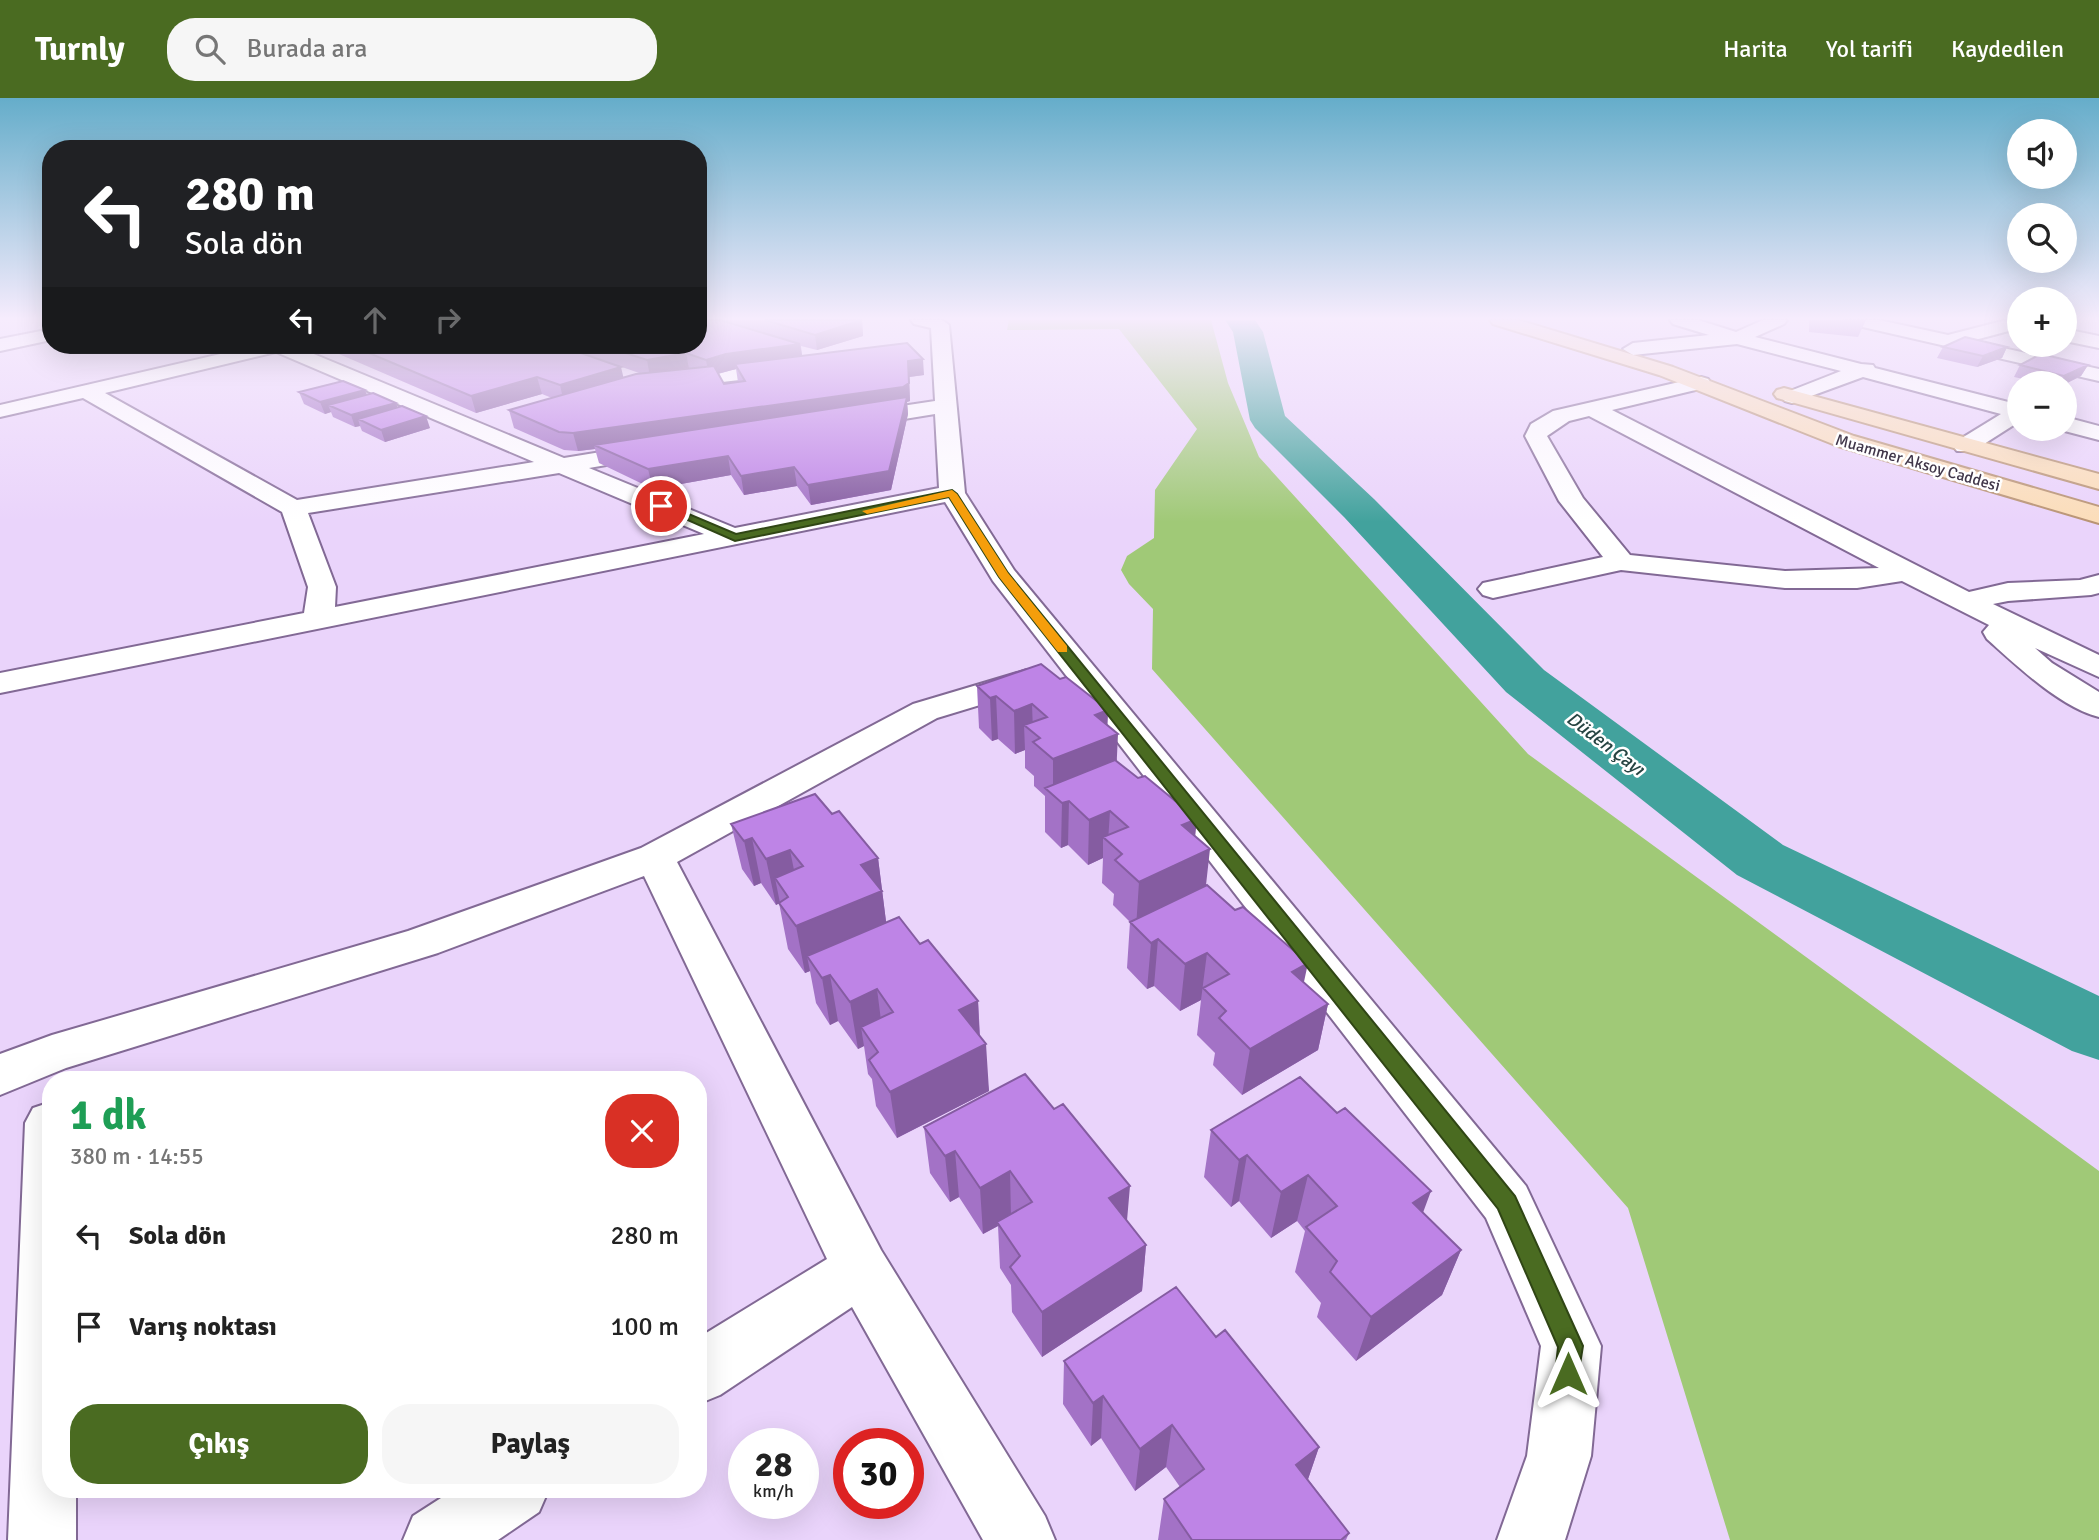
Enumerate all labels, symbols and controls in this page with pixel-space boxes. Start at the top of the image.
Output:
search box [167,18,657,81]
text: Turnly [35,29,125,70]
icon: search [191,30,229,68]
text: Burada ara [247,33,367,65]
text: Harita [1723,34,1788,64]
text: Yol tarifi [1826,34,1913,64]
text: Kaydedilen [1951,34,2064,64]
map controls [2007,119,2077,441]
button: sound [2007,119,2077,189]
text: 280 m [185,164,315,224]
icon: left [70,168,161,259]
button: search [2007,203,2077,273]
text: Sola dön [185,224,303,263]
button: + [2007,287,2077,357]
icon: left [283,301,321,339]
icon: ahead [356,301,394,339]
icon: right [429,301,467,339]
button: − [2007,371,2077,441]
street label: Muammer Aksoy Caddesi [1833,430,2002,496]
pin [631,476,691,536]
icon: arrive [642,487,680,525]
water label: Düden Çayı [1562,707,1650,782]
text: 1 dk [70,1090,147,1141]
button: close [605,1094,679,1168]
text: 380 m · 14:55 [70,1142,204,1171]
icon: left [70,1217,108,1255]
text: Sola dön [129,1220,226,1252]
text: 280 m [610,1220,679,1252]
icon: arrive [70,1308,108,1346]
text: Varış noktası [129,1311,277,1343]
text: 100 m [610,1311,679,1343]
position arrow [1531,1337,1605,1411]
button: Çıkış [70,1404,368,1484]
button: Paylaş [382,1404,679,1484]
speed limit sign: 30 [833,1428,924,1519]
text: 28 [755,1443,792,1486]
text: km/h [753,1480,794,1502]

